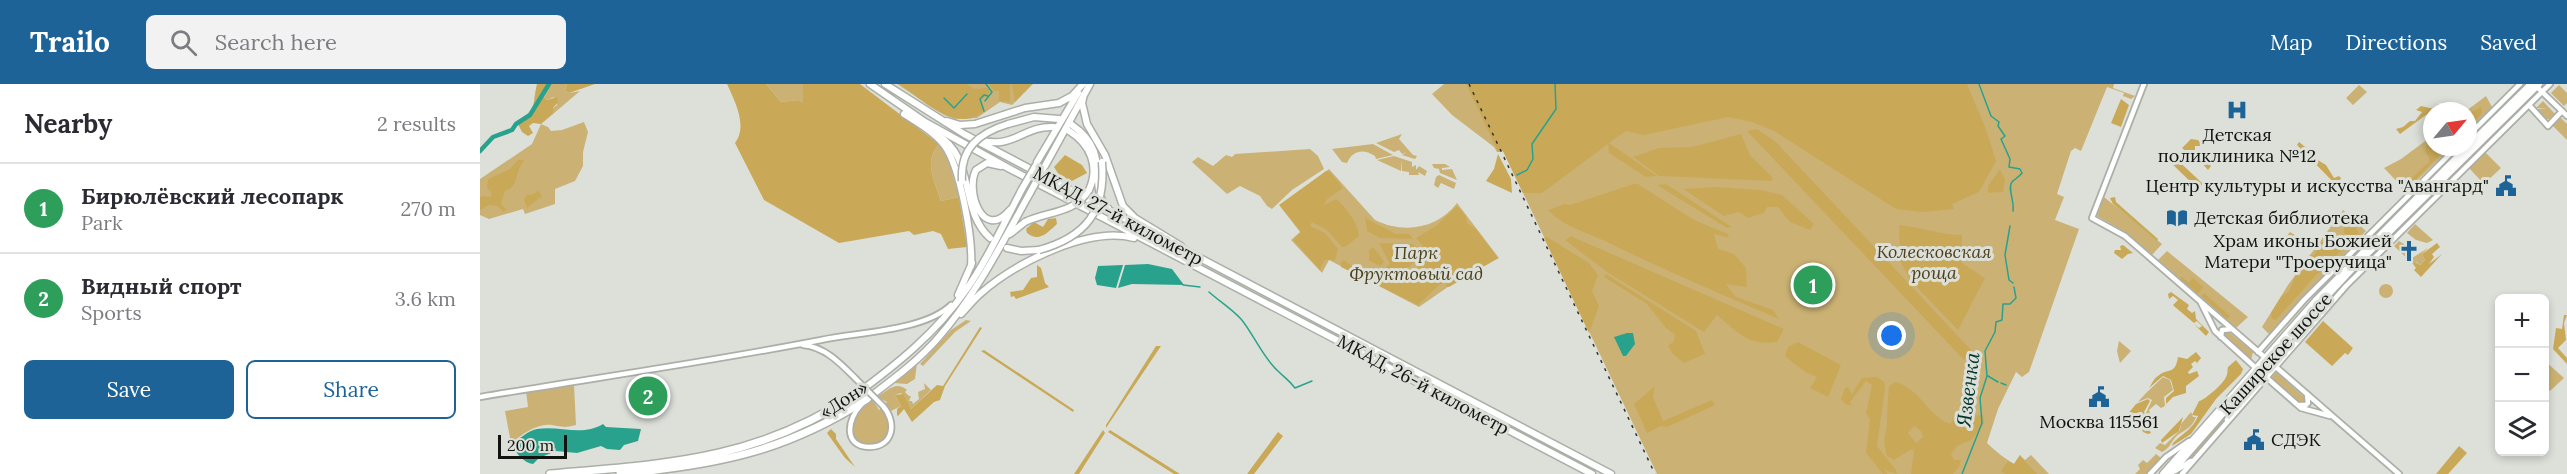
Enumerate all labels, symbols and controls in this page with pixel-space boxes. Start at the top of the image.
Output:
search box [146,15,566,69]
text: Trailo [30,24,110,60]
icon: search [167,26,200,59]
text: Search here [215,28,337,56]
text: Map [2270,29,2313,56]
text: Directions [2346,29,2447,56]
text: Saved [2480,29,2537,56]
hospital icon: Детская поликлиника №12 [2225,98,2249,122]
north arrow [2423,102,2477,156]
text: Nearby [24,107,112,140]
text: 2 results [377,111,456,136]
place label: Детская поликлиника №12 [2158,123,2316,167]
street label: МКАД, 27-й километр [1029,161,1207,270]
place label: Центр культуры и искусства "Авангард" [2145,174,2489,197]
public building icon: Центр культуры и искусства "Авангард" [2494,174,2518,198]
text: Бирюлёвский лесопарк [81,182,344,210]
text: 1 [39,196,48,221]
text: 270 m [400,196,456,221]
library icon: Детская библиотека [2165,206,2189,230]
place label: Детская библиотека [2194,206,2369,229]
text: Park [81,210,123,235]
place label: Храм иконы Божией Матери "Троeручица" [2204,229,2392,273]
church icon: Храм иконы Божией Матери "Троeручица" [2397,239,2421,263]
park label: Колесковская роща [1877,240,1991,284]
park label: Парк Фруктовый сад [1349,241,1483,285]
pin: 1 [1794,262,1832,308]
text: Видный спорт [81,272,242,300]
text: 2 [38,286,49,311]
text: 3.6 km [395,286,456,311]
street label: Каширское шоссе [2215,287,2337,420]
map controls [2495,294,2549,456]
button: + [2495,294,2549,348]
text: Sports [81,300,142,325]
your location [1877,321,1906,350]
street label: МКАД, 26-й километр [1333,329,1513,440]
button: − [2495,348,2549,402]
water label: Язвенка [1950,351,1985,429]
button: Save [24,360,234,419]
button: Share [246,360,456,419]
pin: 2 [628,374,668,418]
street label: «Дон» [815,375,872,424]
public building icon: Москва 115561 [2087,385,2111,409]
button: layers [2495,402,2549,456]
place label: Москва 115561 [2039,410,2159,433]
public building icon: СДЭК [2242,428,2266,452]
place label: СДЭК [2271,428,2321,451]
scale bar [498,432,567,460]
text: 200 m [507,435,554,455]

